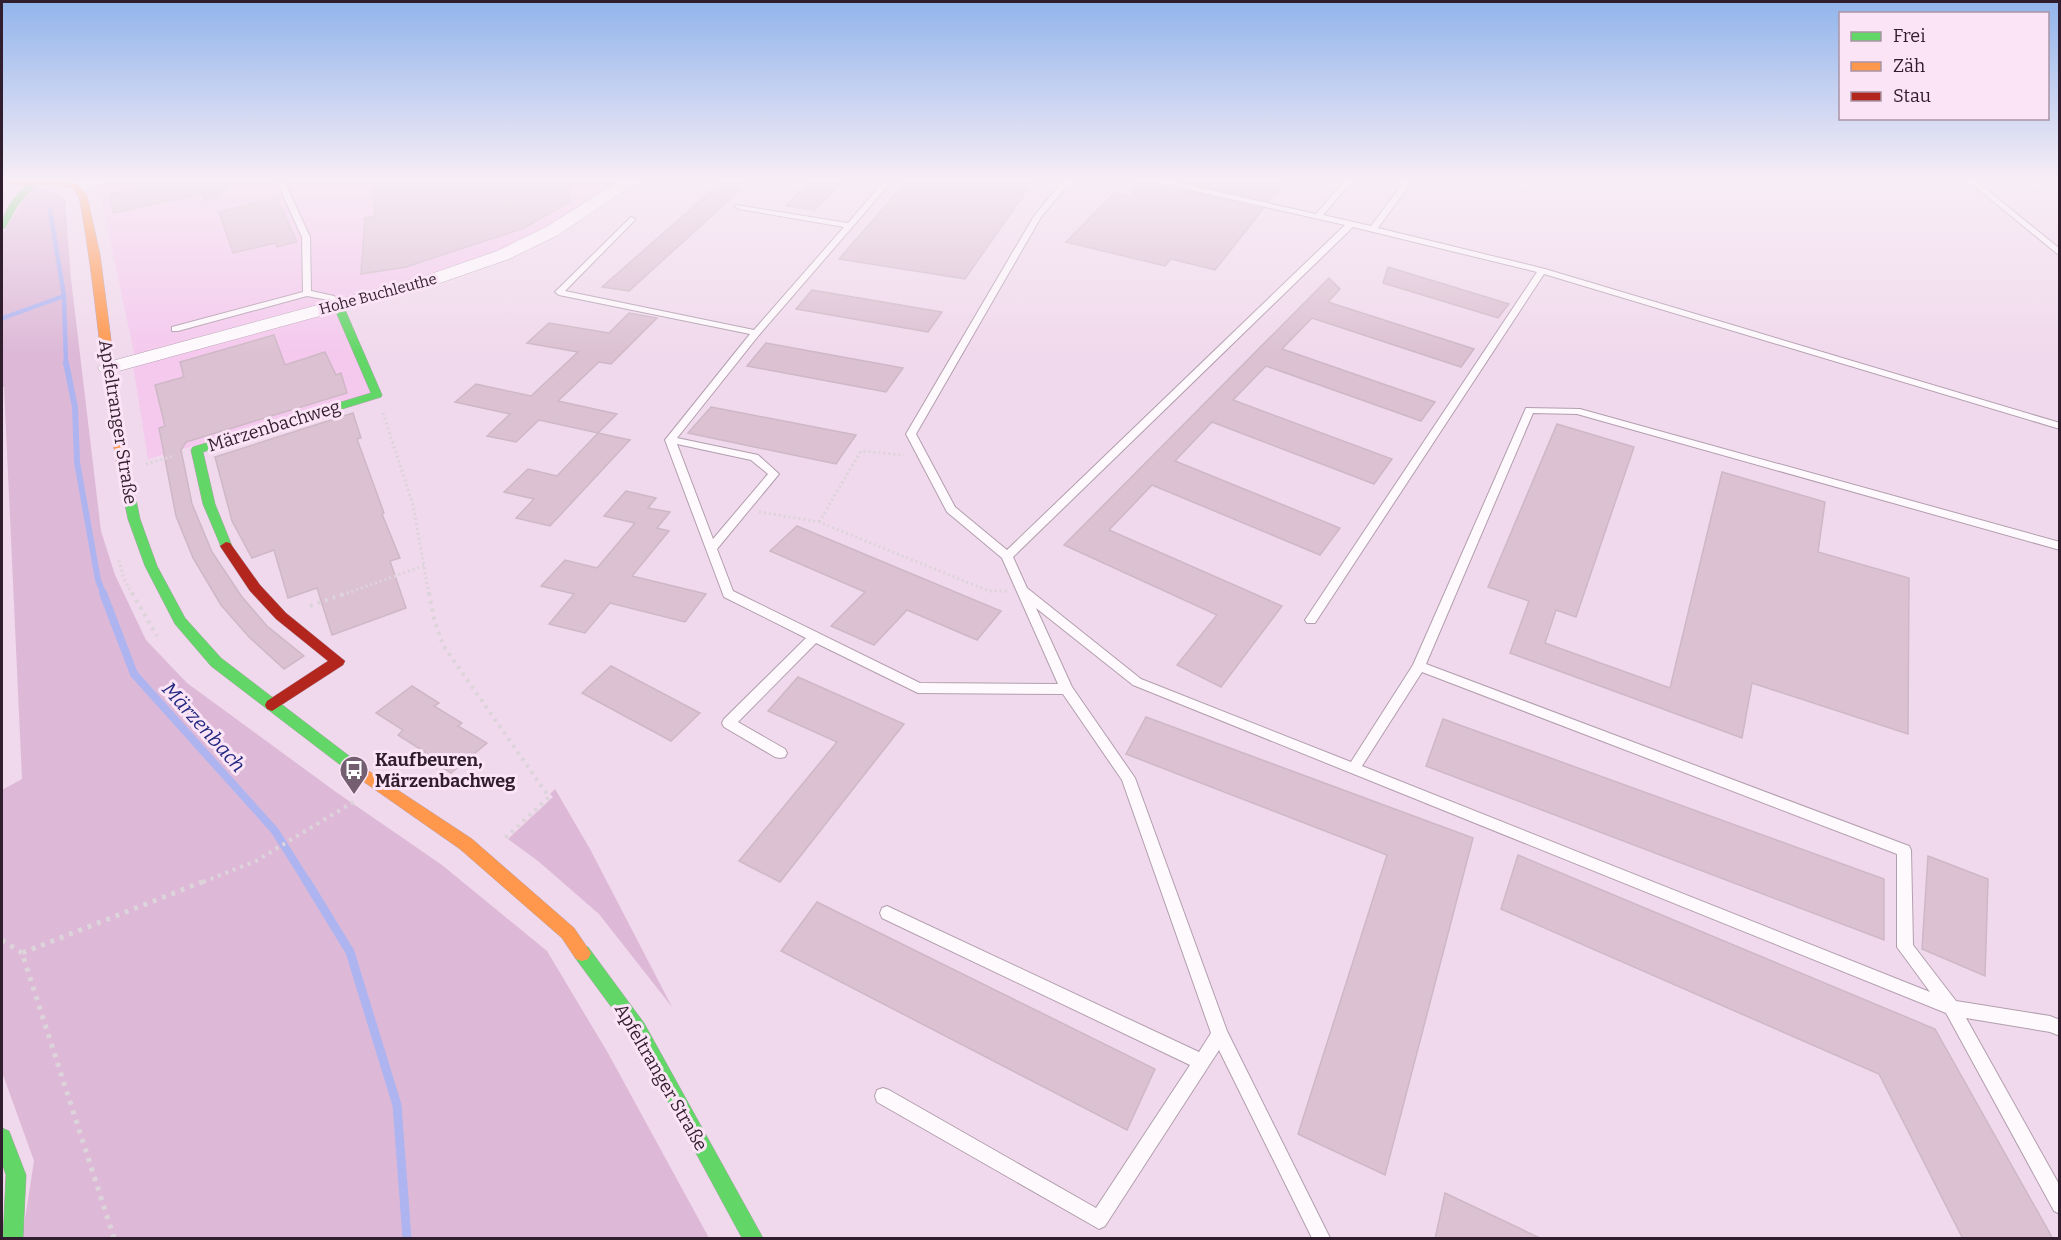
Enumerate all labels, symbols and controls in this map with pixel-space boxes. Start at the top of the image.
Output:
legend [1839,12,2049,120]
text: Frei [1893,25,1926,47]
text: Zäh [1893,55,1925,77]
text: Stau [1893,85,1931,107]
street label: Hohe Buchleuthe [317,270,439,318]
street label: Apfeltranger Straße [94,338,142,506]
street label: Märzenbachweg [205,395,343,457]
water label: Märzenbach [157,677,251,777]
place label: Kaufbeuren, Märzenbachweg [375,749,516,792]
bus stop icon: Kaufbeuren, Märzenbachweg [338,754,370,796]
street label: Apfeltranger Straße [610,999,712,1155]

